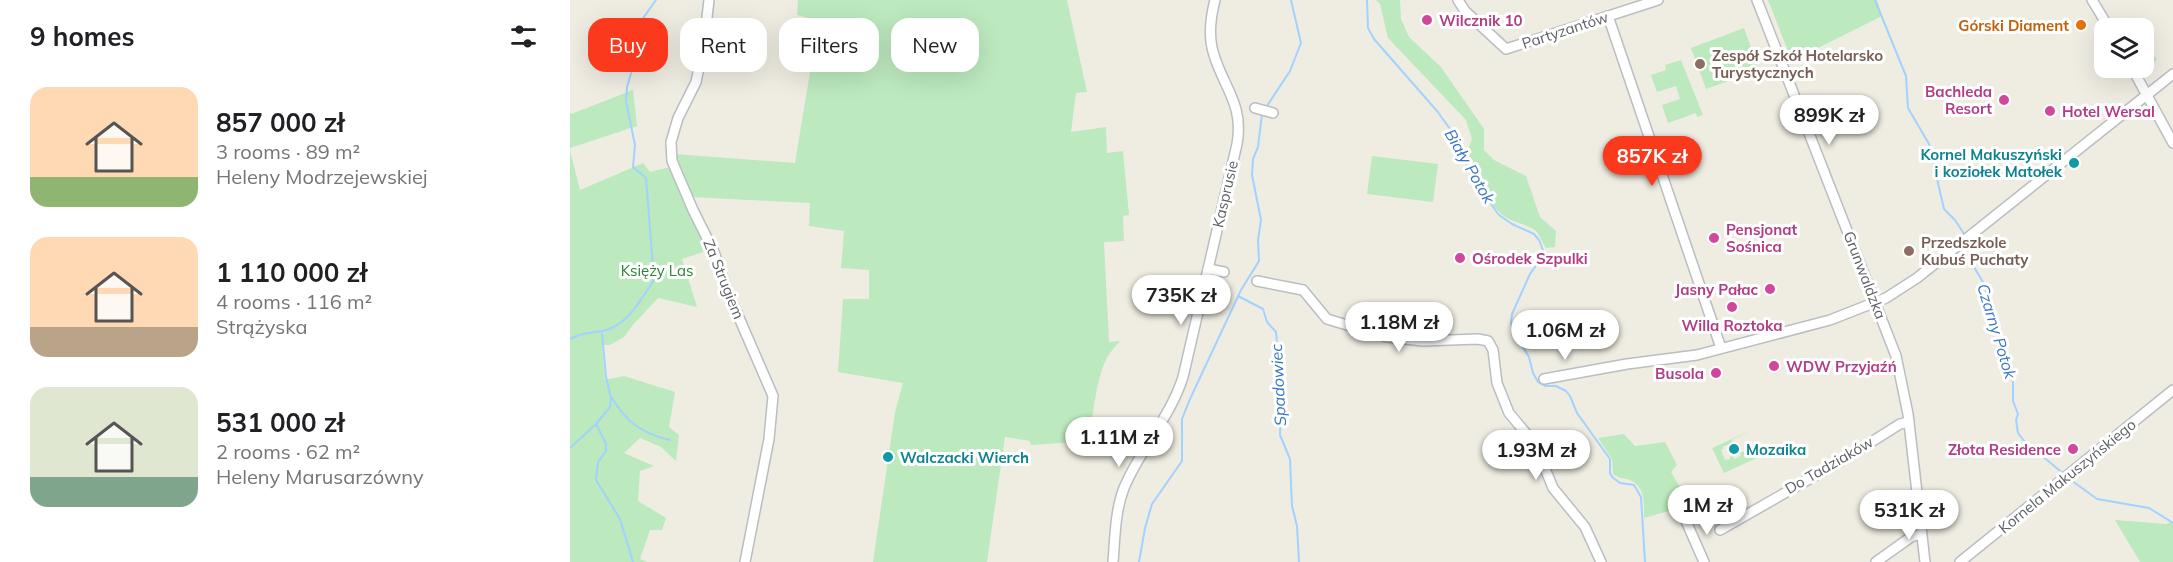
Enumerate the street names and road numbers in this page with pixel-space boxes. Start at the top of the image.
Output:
street label: Partyzantów [1519,7,1611,53]
street label: Kasprusie [1208,159,1242,229]
street label: Grunwaldzka [1840,228,1890,322]
street label: Za Strugiem [699,236,749,322]
street label: Kornela Makuszyńskiego [1994,415,2140,537]
street label: Do Tadziaków [1781,432,1877,498]

